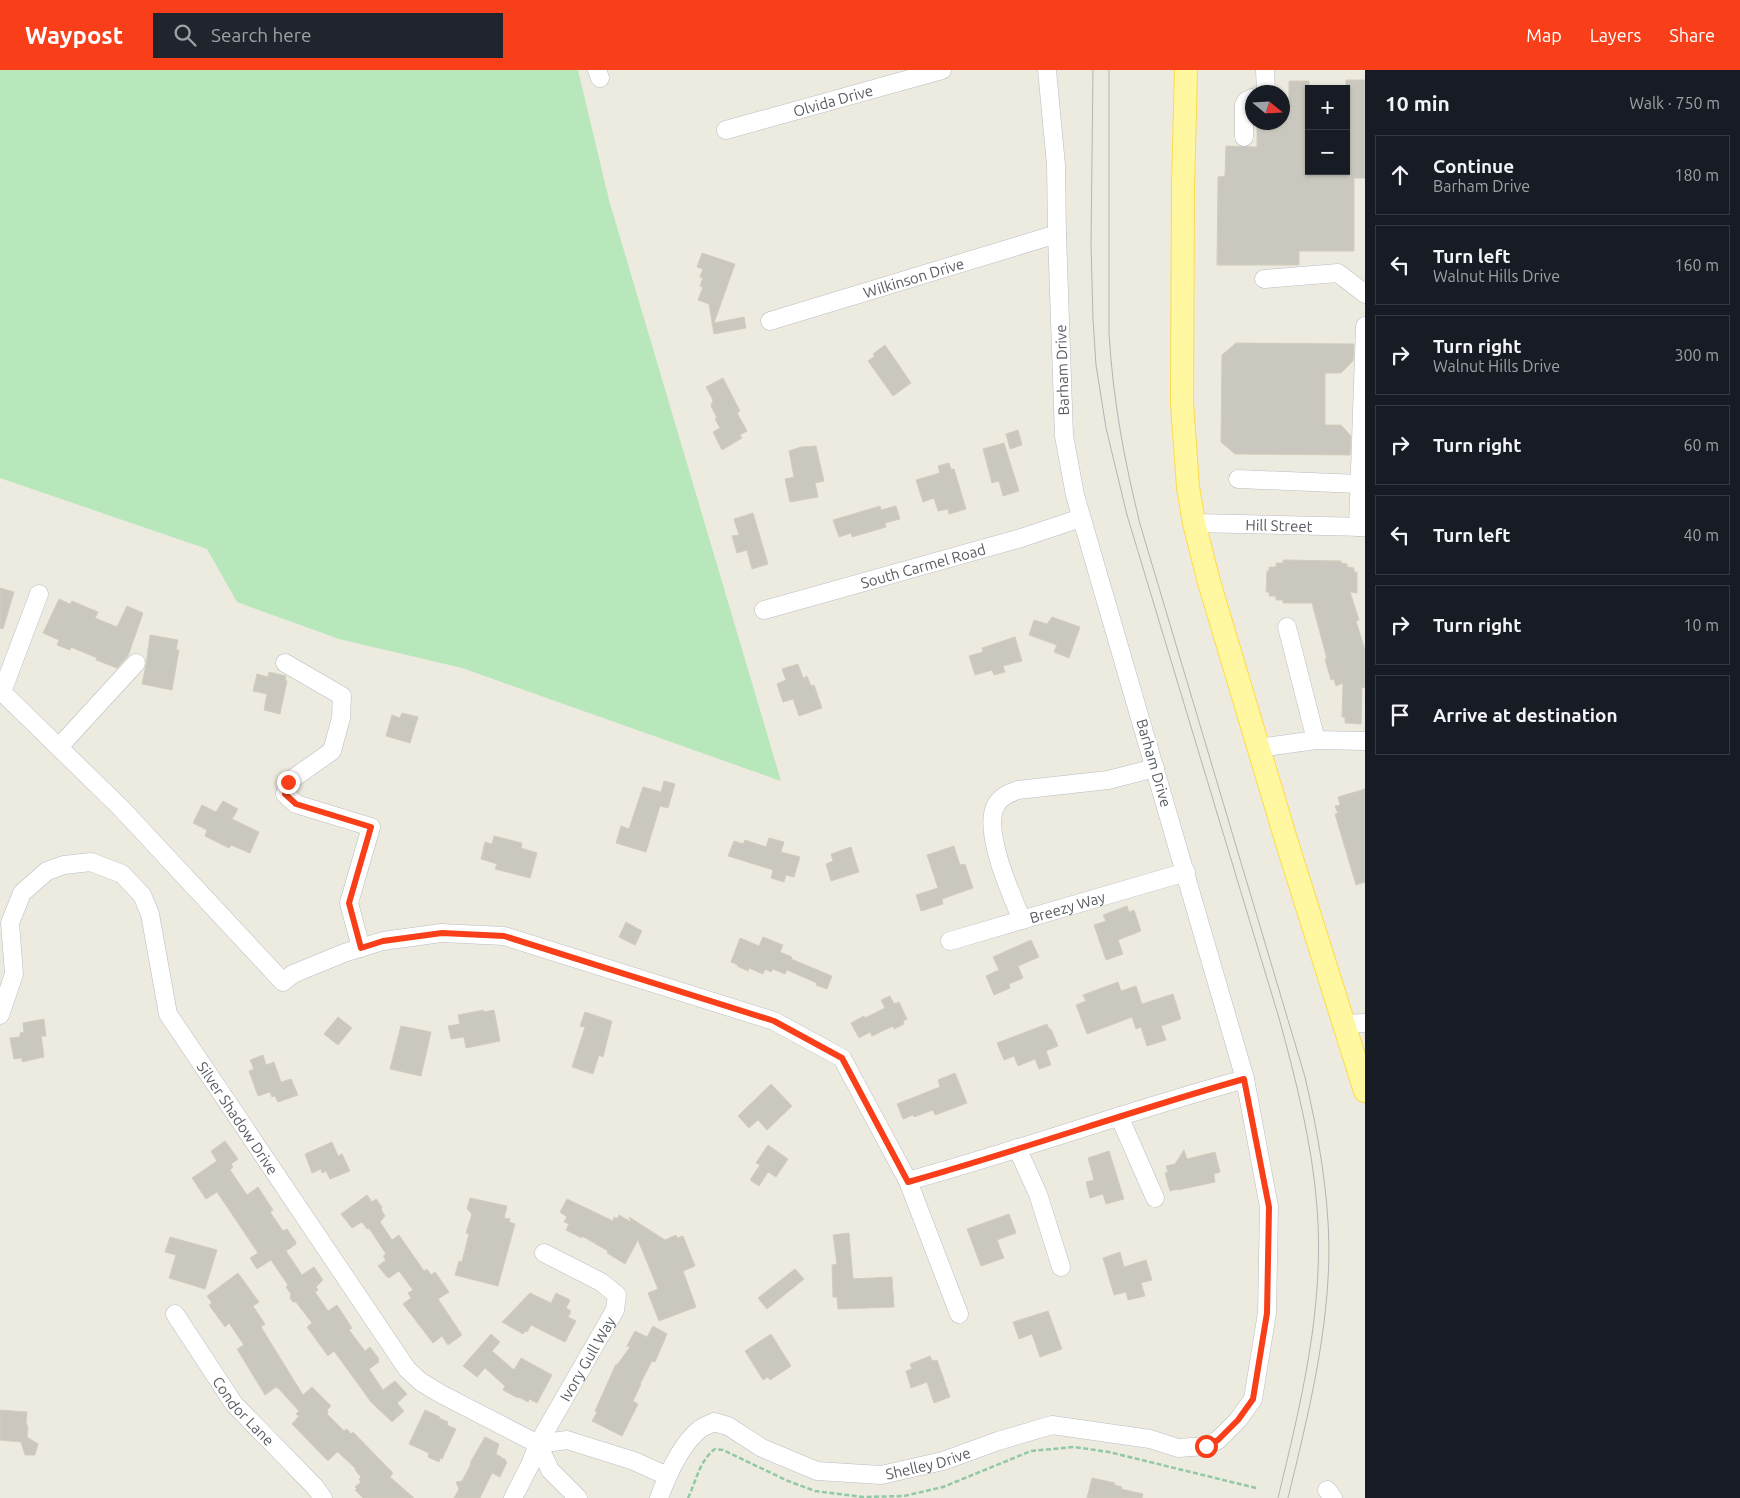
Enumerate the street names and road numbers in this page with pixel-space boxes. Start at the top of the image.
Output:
street label: Olvida Drive [791,81,875,119]
street label: Wilkinson Drive [861,254,966,301]
street label: Barham Drive [1052,324,1072,416]
street label: Hill Street [1245,516,1313,534]
street label: South Carmel Road [858,540,987,591]
street label: Barham Drive [1133,717,1175,809]
street label: Breezy Way [1027,888,1107,926]
street label: Silver Shadow Drive [194,1058,282,1178]
street label: Ivory Gull Way [556,1313,618,1404]
street label: Condor Lane [210,1373,278,1449]
street label: Shelley Drive [884,1443,973,1482]

